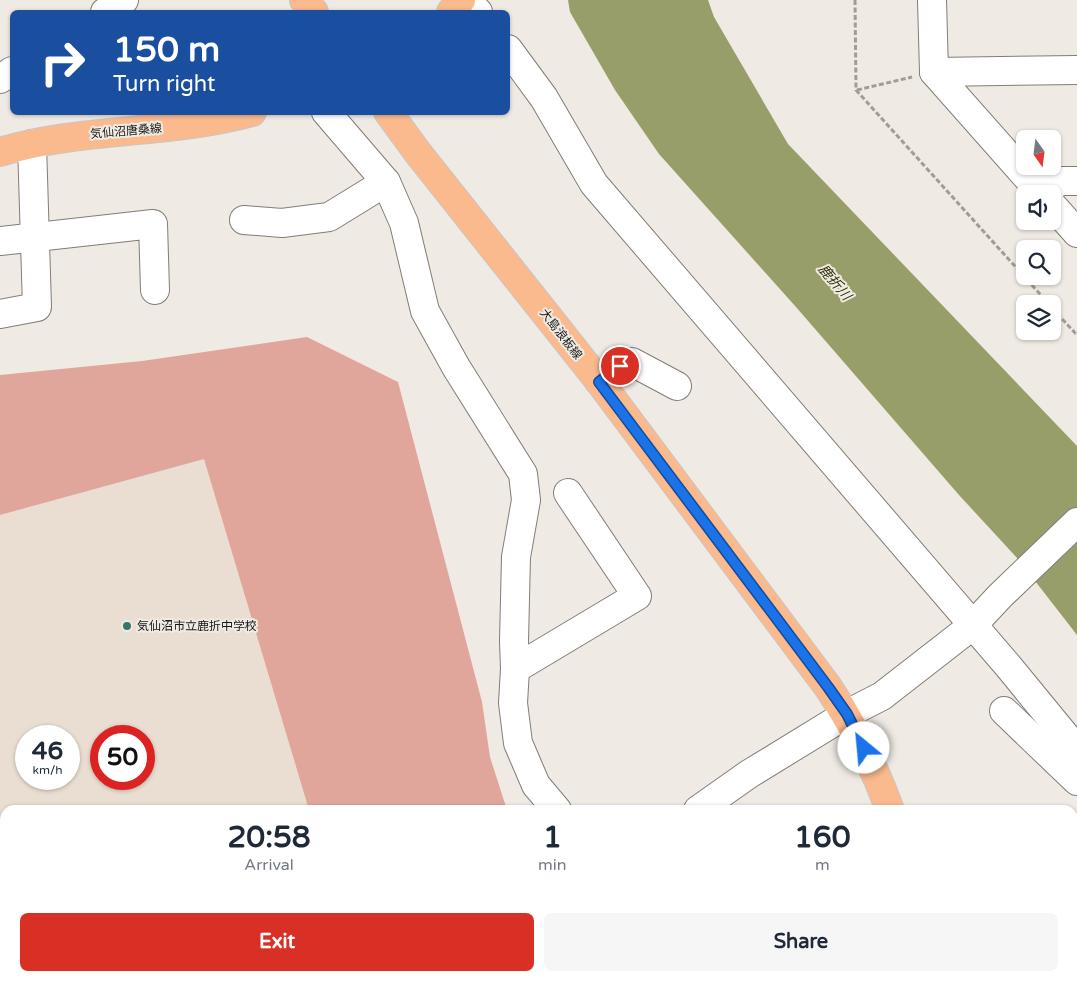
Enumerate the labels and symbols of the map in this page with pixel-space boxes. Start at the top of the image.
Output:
street label: 気仙沼唐桑線 [90,121,162,141]
north arrow [1016,130,1061,175]
water label: 鹿折川 [815,261,856,305]
street label: 大島浪板線 [537,306,585,362]
pin [599,345,641,387]
place label: 気仙沼市立鹿折中学校 [137,619,257,633]
marker: 気仙沼市立鹿折中学校 [121,620,133,632]
position arrow [837,721,889,773]
speed limit sign: 50 [90,725,155,790]

